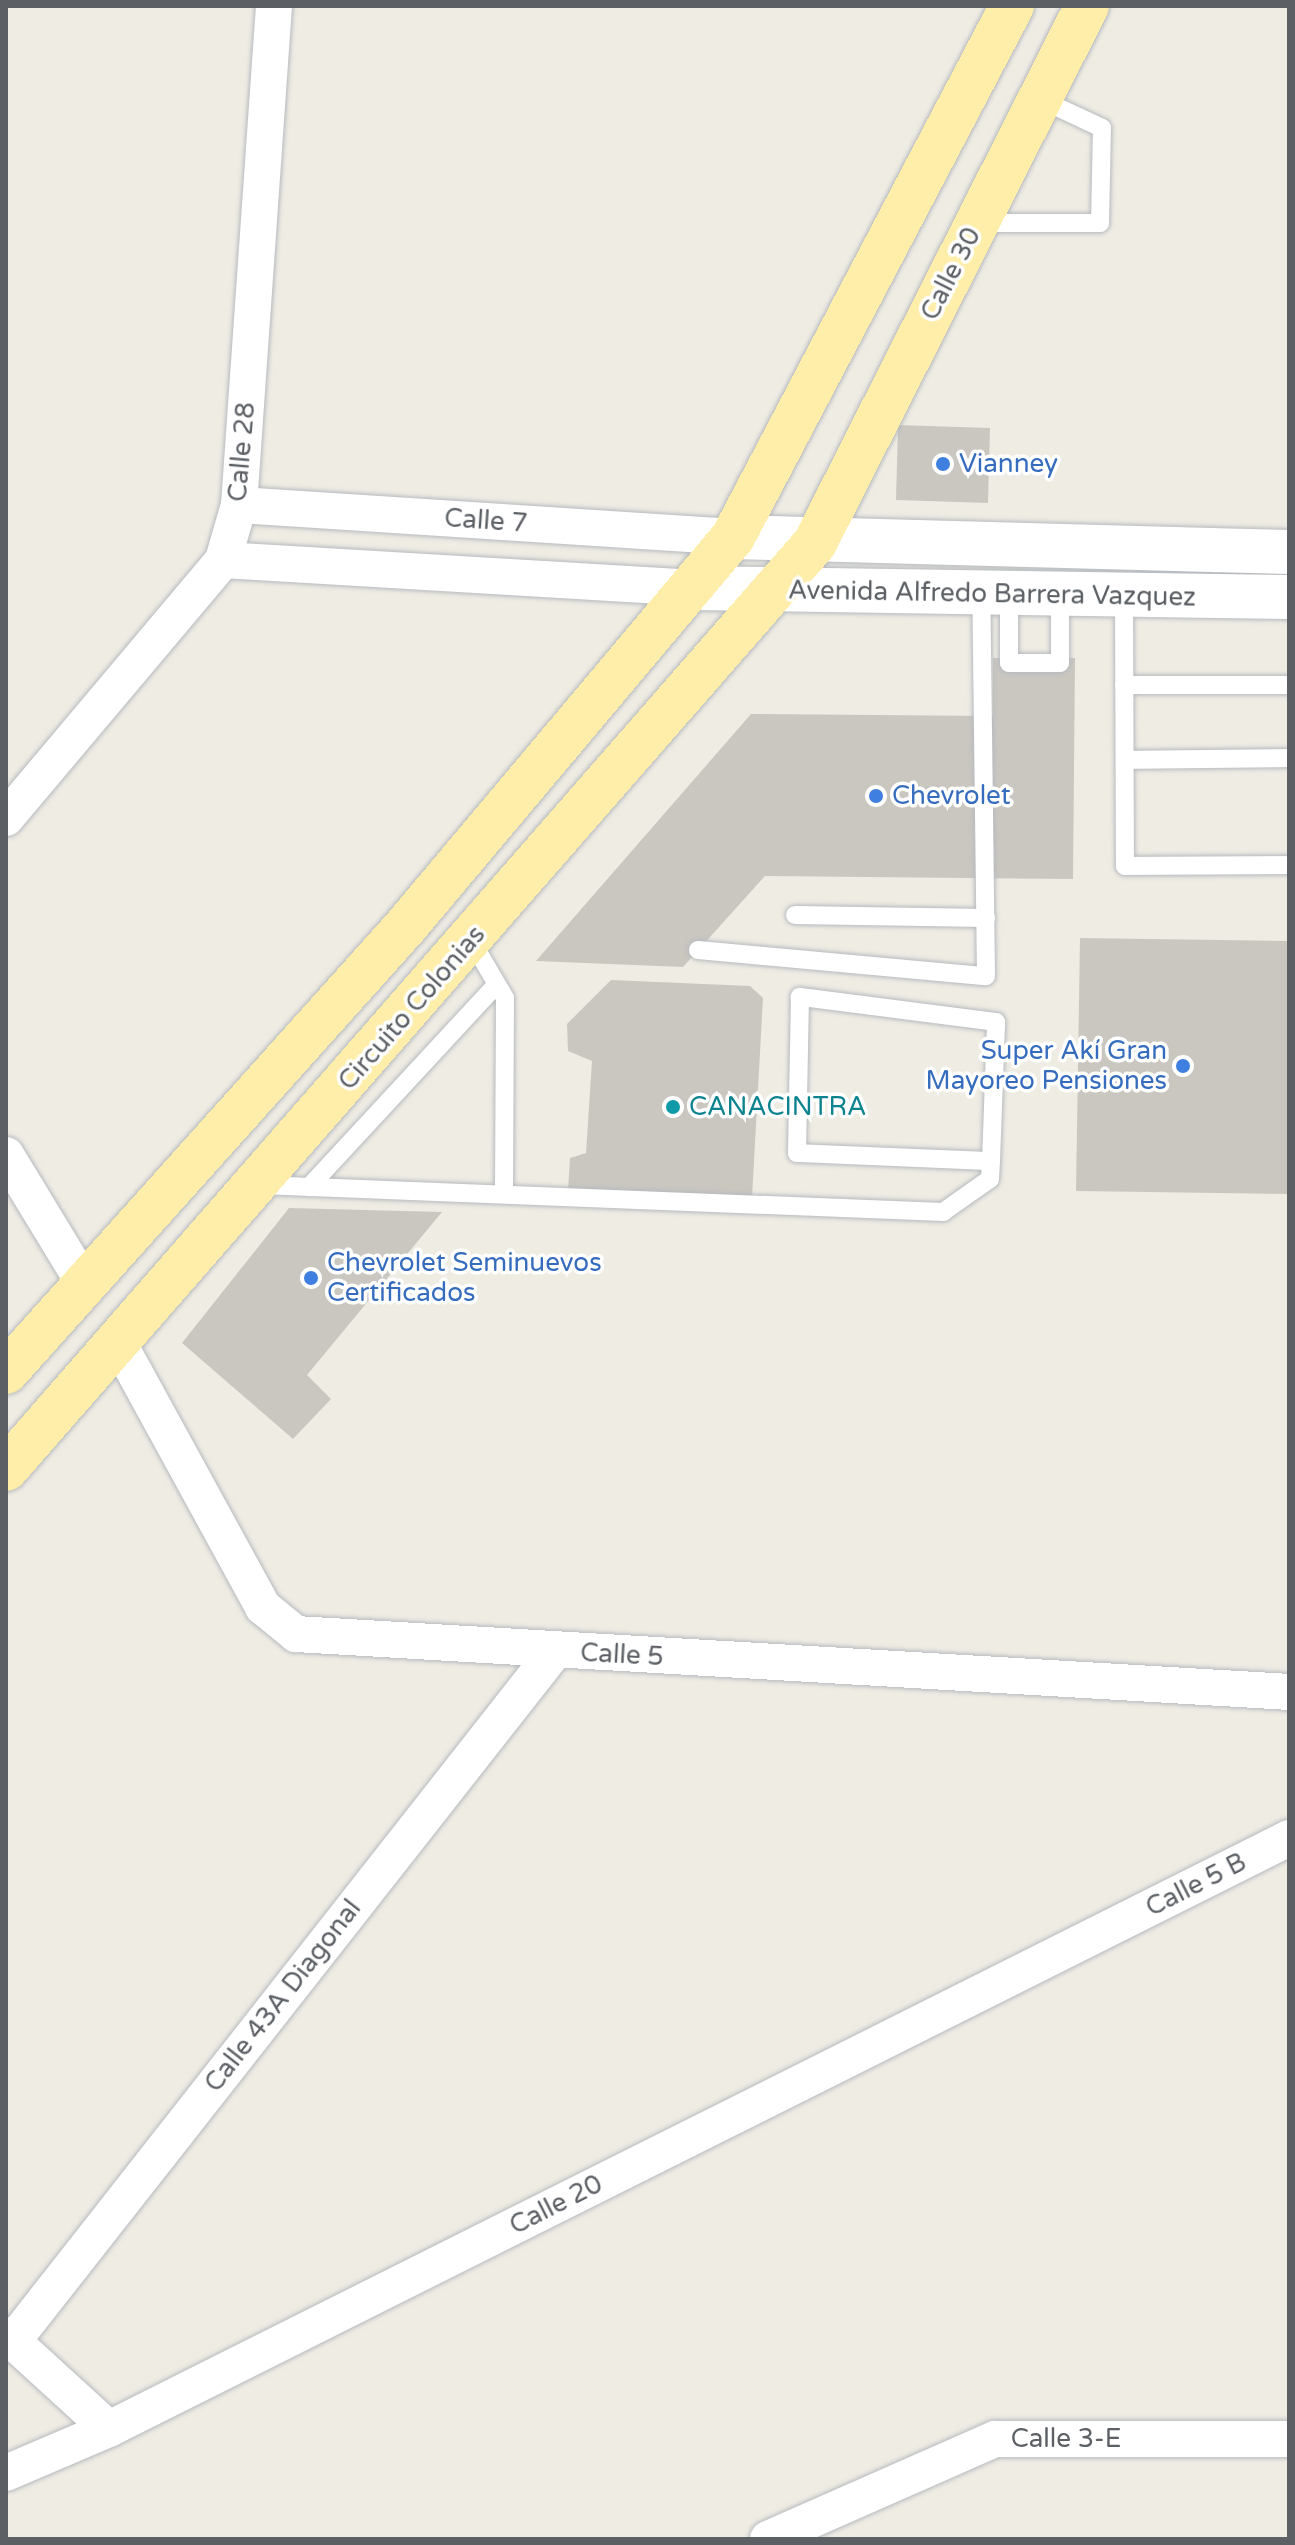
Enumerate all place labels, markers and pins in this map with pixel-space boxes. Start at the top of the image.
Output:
place label: Vianney [959,448,1058,480]
marker: Vianney [934,455,952,473]
place label: Chevrolet [892,780,1011,812]
marker: Chevrolet [867,787,885,805]
place label: Super Akí Gran Mayoreo Pensiones [926,1035,1167,1096]
marker: Super Akí Gran Mayoreo Pensiones [1174,1057,1192,1075]
place label: CANACINTRA [689,1091,866,1123]
marker: CANACINTRA [664,1098,682,1116]
place label: Chevrolet Seminuevos Certificados [327,1247,602,1308]
marker: Chevrolet Seminuevos Certificados [302,1269,320,1287]

